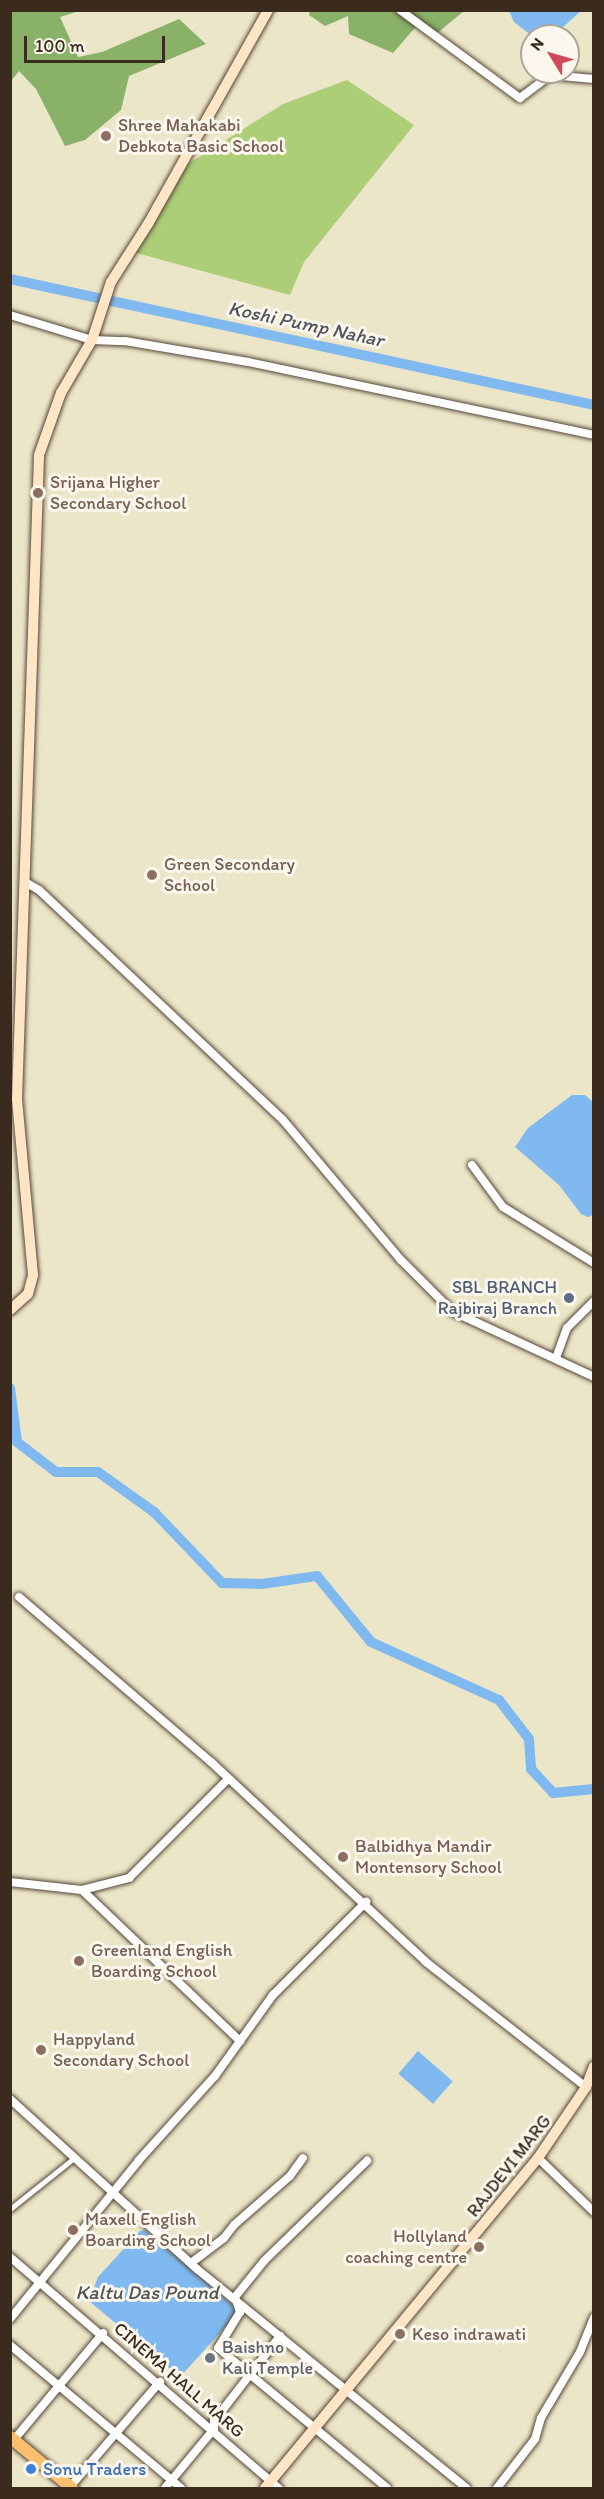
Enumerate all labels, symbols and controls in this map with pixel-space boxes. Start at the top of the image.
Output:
scale bar [27,24,168,62]
north arrow [520,24,580,84]
text: N [526,34,548,54]
text: 100 m [35,35,85,57]
place label: Shree Mahakabi Debkota Basic School [118,115,283,158]
marker: Shree Mahakabi Debkota Basic School [99,129,113,143]
water label: Koshi Pump Nahar [227,296,385,352]
place label: Srijana Higher Secondary School [50,472,186,514]
marker: Srijana Higher Secondary School [31,486,45,500]
place label: Green Secondary School [164,854,295,896]
marker: Green Secondary School [145,868,159,882]
place label: SBL BRANCH Rajbiraj Branch [437,1277,557,1320]
marker: SBL BRANCH Rajbiraj Branch [562,1291,576,1305]
place label: Balbidhya Mandir Montensory School [355,1836,502,1878]
marker: Balbidhya Mandir Montensory School [336,1850,350,1864]
place label: Greenland English Boarding School [91,1940,232,1982]
marker: Greenland English Boarding School [72,1954,86,1968]
place label: Happyland Secondary School [53,2029,189,2072]
marker: Happyland Secondary School [34,2043,48,2057]
street label: RAJDEVI MARG [463,2111,555,2221]
place label: Maxell English Boarding School [85,2209,211,2252]
marker: Maxell English Boarding School [66,2223,80,2237]
place label: Hollyland coaching centre [346,2226,467,2268]
marker: Hollyland coaching centre [472,2240,486,2254]
water label: Kaltu Das Pound [76,2280,218,2304]
street label: CINEMA HALL MARG [109,2318,249,2442]
place label: Keso indrawati [412,2323,527,2345]
marker: Keso indrawati [393,2327,407,2341]
place label: Baishno Kali Temple [222,2337,311,2380]
marker: Baishno Kali Temple [203,2351,217,2365]
place label: Sonu Traders [43,2458,145,2480]
marker: Sonu Traders [24,2462,38,2476]

